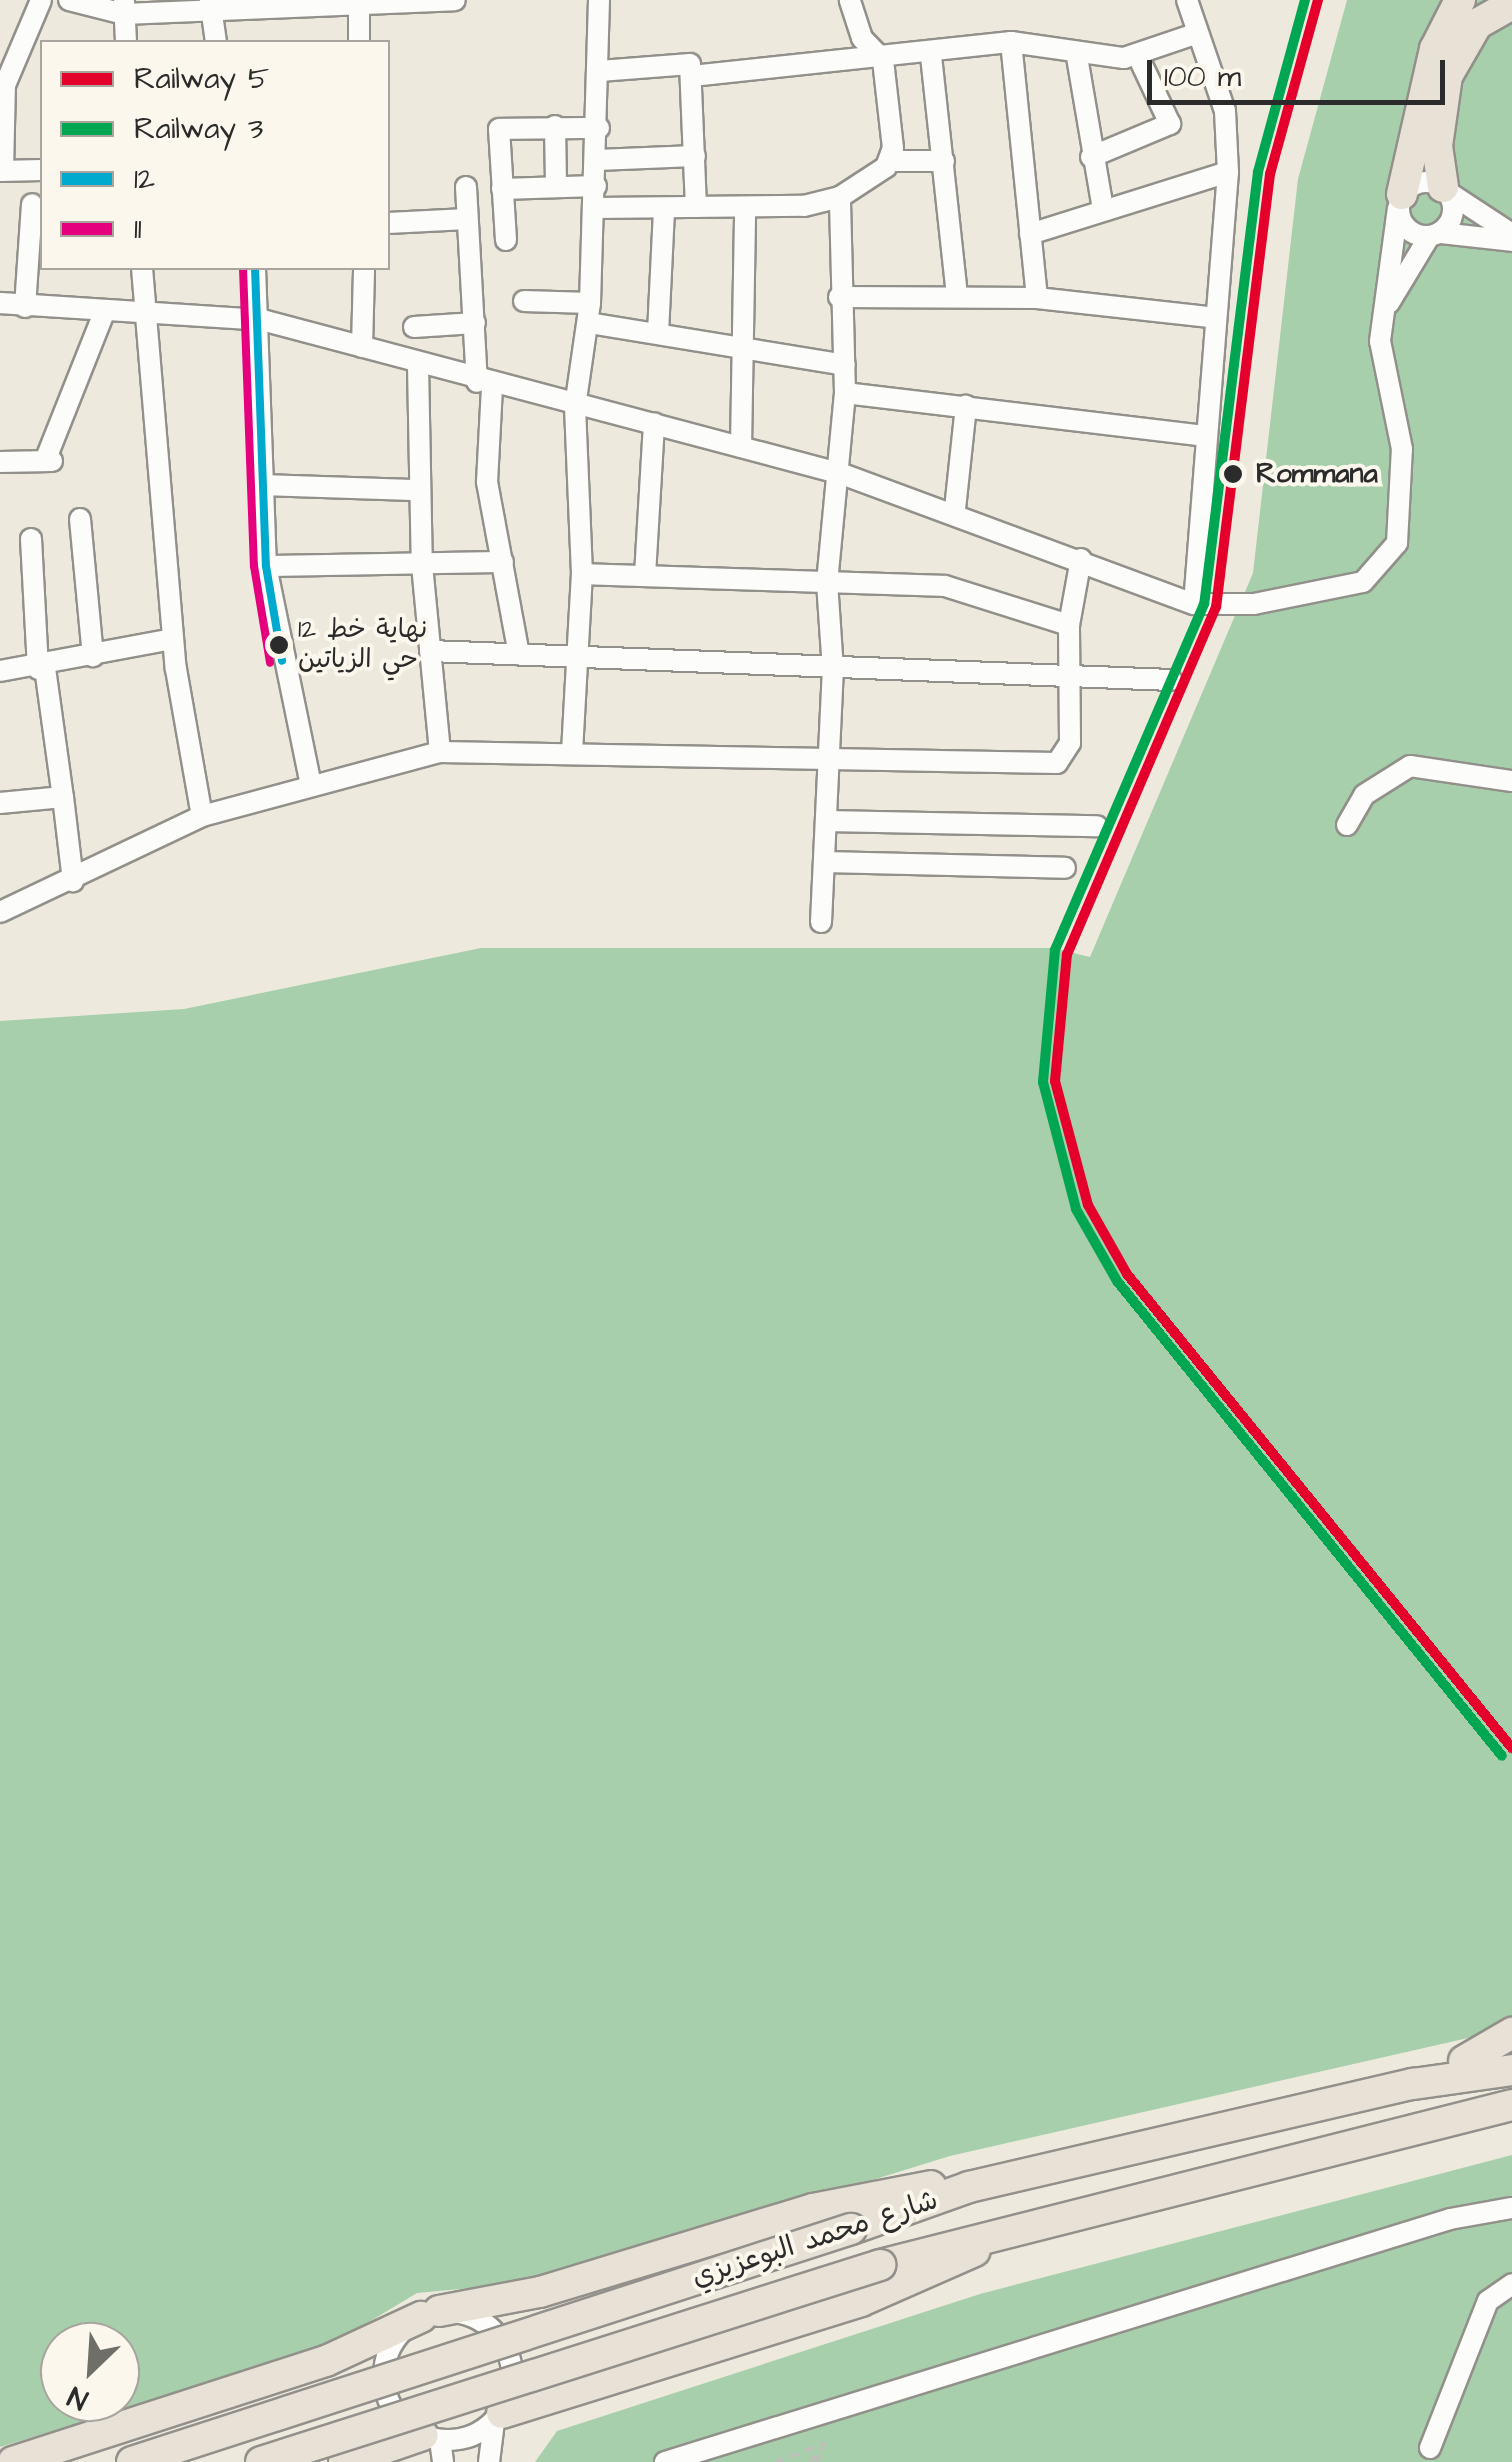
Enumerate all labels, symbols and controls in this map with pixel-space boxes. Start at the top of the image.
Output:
legend [40,40,390,270]
scale bar [1152,40,1450,102]
text: 100 m [1164,56,1241,98]
text: Railway 5 [134,58,269,100]
text: Railway 3 [134,108,263,150]
text: 12 [134,158,155,200]
text: 11 [134,208,142,250]
place label: Rommana [1256,457,1378,491]
marker: Rommana [1220,461,1246,487]
place label: نهاية خط 12 حي الزياتين [298,614,427,676]
marker: نهاية خط 12 حي الزياتين [269,635,289,655]
street label: شارع محمد البوعزيزي [688,2183,942,2295]
north arrow [40,2322,140,2422]
text: N [62,2376,94,2419]

